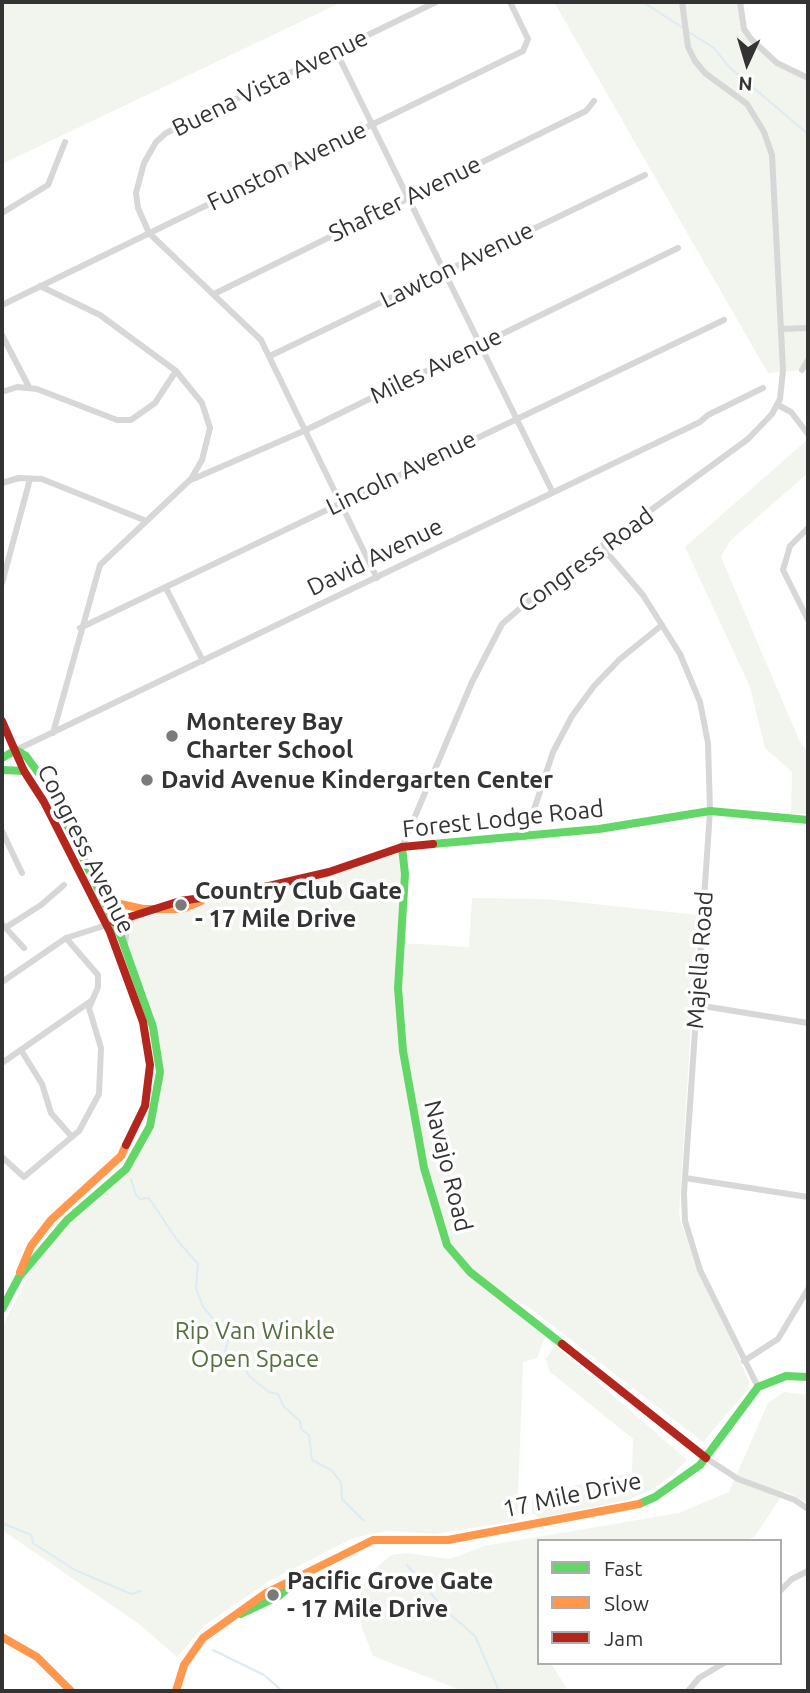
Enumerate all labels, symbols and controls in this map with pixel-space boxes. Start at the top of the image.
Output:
street label: Buena Vista Avenue [167,23,373,143]
north arrow [712,28,782,98]
text: N [738,72,753,95]
street label: Funston Avenue [203,115,371,217]
street label: Shafter Avenue [324,150,486,248]
street label: Lawton Avenue [376,216,538,314]
street label: Miles Avenue [365,322,507,410]
street label: Lincoln Avenue [321,424,481,522]
street label: Congress Road [513,501,659,619]
street label: David Avenue [303,512,447,602]
place label: Monterey Bay Charter School [186,708,353,764]
marker: Monterey Bay Charter School [164,728,180,744]
street label: Congress Avenue [31,760,141,938]
place label: David Avenue Kindergarten Center [161,766,553,794]
marker: David Avenue Kindergarten Center [139,772,155,788]
street label: Forest Lodge Road [401,794,605,844]
place label: Country Club Gate - 17 Mile Drive [195,877,402,933]
street label: Majella Road [681,890,719,1030]
marker: Country Club Gate - 17 Mile Drive [173,897,189,913]
street label: Navajo Road [418,1097,478,1235]
park label: Rip Van Winkle Open Space [175,1317,335,1373]
street label: 17 Mile Drive [500,1466,644,1524]
legend [537,1539,782,1665]
text: Fast [604,1556,642,1580]
place label: Pacific Grove Gate - 17 Mile Drive [287,1567,493,1623]
marker: Pacific Grove Gate - 17 Mile Drive [265,1587,281,1603]
text: Slow [604,1591,649,1615]
text: Jam [604,1626,643,1650]

